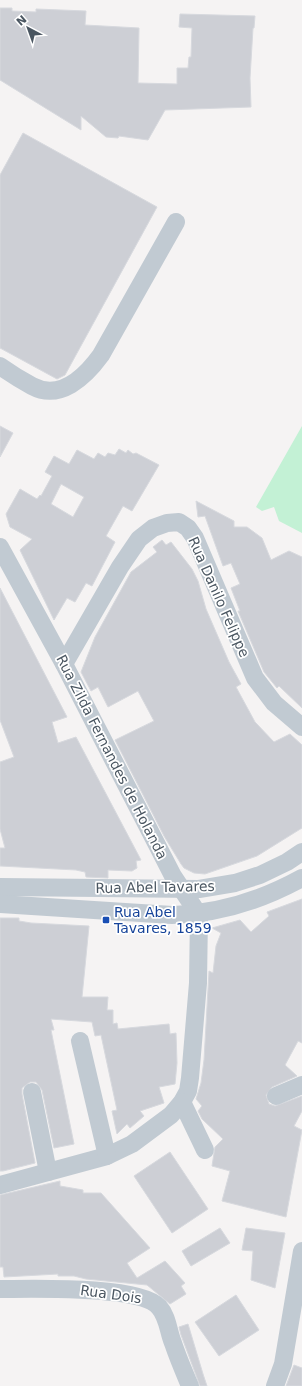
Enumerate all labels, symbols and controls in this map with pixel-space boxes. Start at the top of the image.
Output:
north arrow [8,8,48,48]
text: N [14,13,30,29]
street label: Rua Danilo Felippe [185,534,253,660]
street label: Rua Zilda Fernandes de Holanda [53,652,171,862]
street label: Rua Abel Tavares [95,878,215,896]
place label: Rua Abel Tavares, 1859 [113,904,212,936]
marker: Rua Abel Tavares, 1859 [101,915,111,925]
street label: Rua Dois [79,1282,143,1306]

